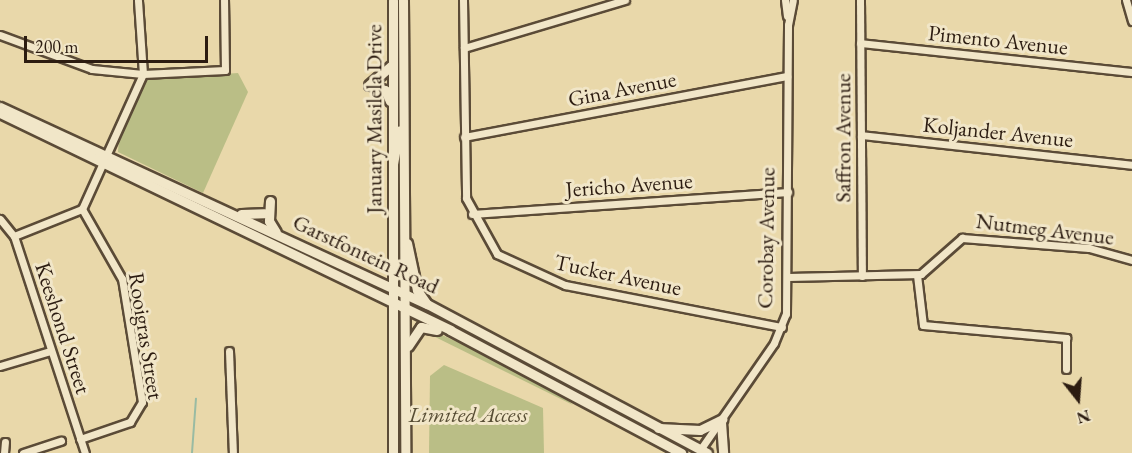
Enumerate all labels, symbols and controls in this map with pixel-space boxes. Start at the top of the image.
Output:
street label: Pimento Avenue [927,20,1069,60]
scale bar [27,24,212,62]
street label: January Masilela Drive [361,24,387,214]
text: 200 m [35,35,79,58]
street label: Gina Avenue [566,66,678,112]
street label: Saffron Avenue [830,73,856,203]
street label: Koljander Avenue [922,111,1074,153]
street label: Jericho Avenue [564,167,694,203]
street label: Corobay Avenue [752,167,780,309]
street label: Nutmeg Avenue [975,207,1115,251]
street label: Garstfontein Road [289,209,443,299]
street label: Tucker Avenue [552,249,684,301]
street label: Keeshond Street [29,259,97,397]
street label: Rooigras Street [123,271,169,401]
north arrow [1048,369,1108,429]
park label: Limited Access [409,402,527,428]
text: N [1074,405,1093,429]

